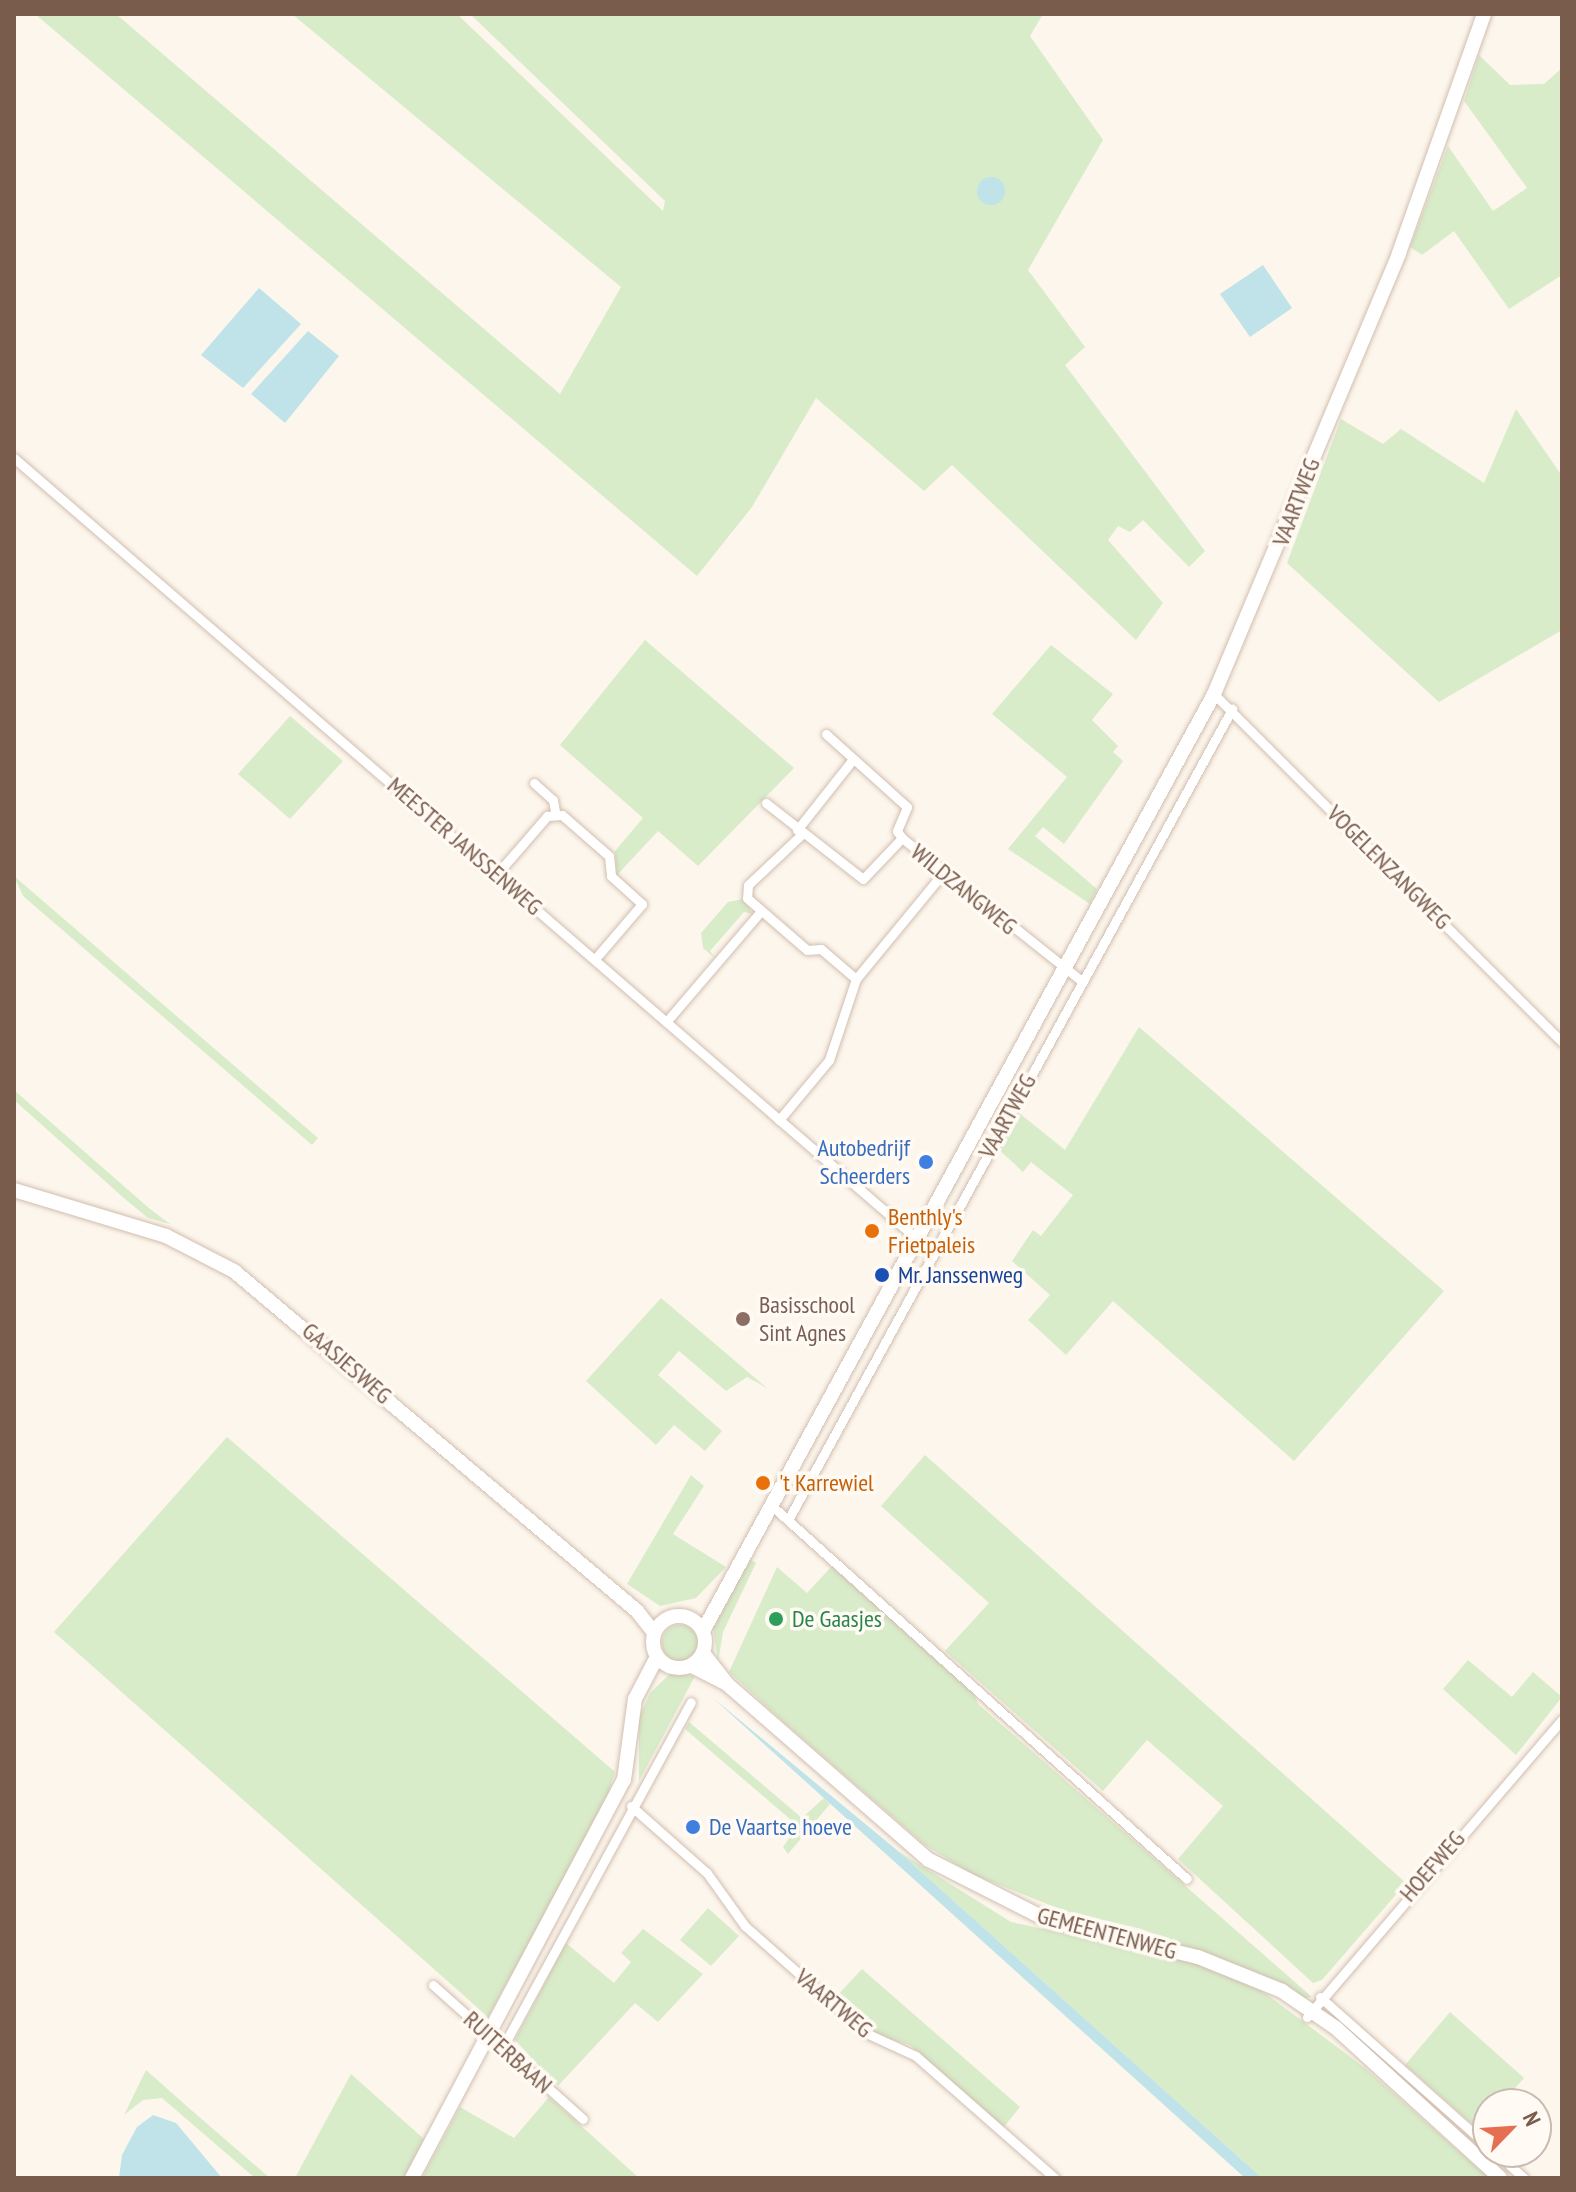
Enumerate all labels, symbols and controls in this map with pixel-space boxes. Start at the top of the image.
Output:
street label: VAARTWEG [1266,454,1326,550]
street label: MEESTER JANSSENWEG [382,771,548,921]
street label: VOGELENZANGWEG [1321,799,1457,935]
street label: WILDZANGWEG [905,837,1023,941]
street label: VAARTWEG [972,1069,1042,1163]
place label: Autobedrijf Scheerders [818,1134,910,1190]
marker: Autobedrijf Scheerders [917,1153,935,1171]
place label: Benthly's Frietpaleis [888,1203,975,1259]
marker: Benthly's Frietpaleis [863,1222,881,1240]
place label: Mr. Janssenweg [898,1261,1025,1289]
marker: Mr. Janssenweg [873,1266,891,1284]
place label: Basisschool Sint Agnes [759,1291,855,1347]
marker: Basisschool Sint Agnes [734,1310,752,1328]
street label: GAASJESWEG [296,1316,398,1410]
place label: 't Karrewiel [779,1469,874,1497]
marker: 't Karrewiel [754,1474,772,1492]
place label: De Gaasjes [792,1605,882,1633]
marker: De Gaasjes [767,1610,785,1628]
place label: De Vaartse hoeve [709,1813,852,1841]
marker: De Vaartse hoeve [684,1818,702,1836]
street label: HOEFWEG [1393,1825,1471,1907]
street label: GEMEENTENWEG [1034,1901,1180,1965]
street label: VAARTWEG [789,1962,879,2044]
street label: RUITERBAAN [458,2005,558,2099]
north arrow [1472,2088,1552,2168]
text: N [1517,2107,1547,2130]

